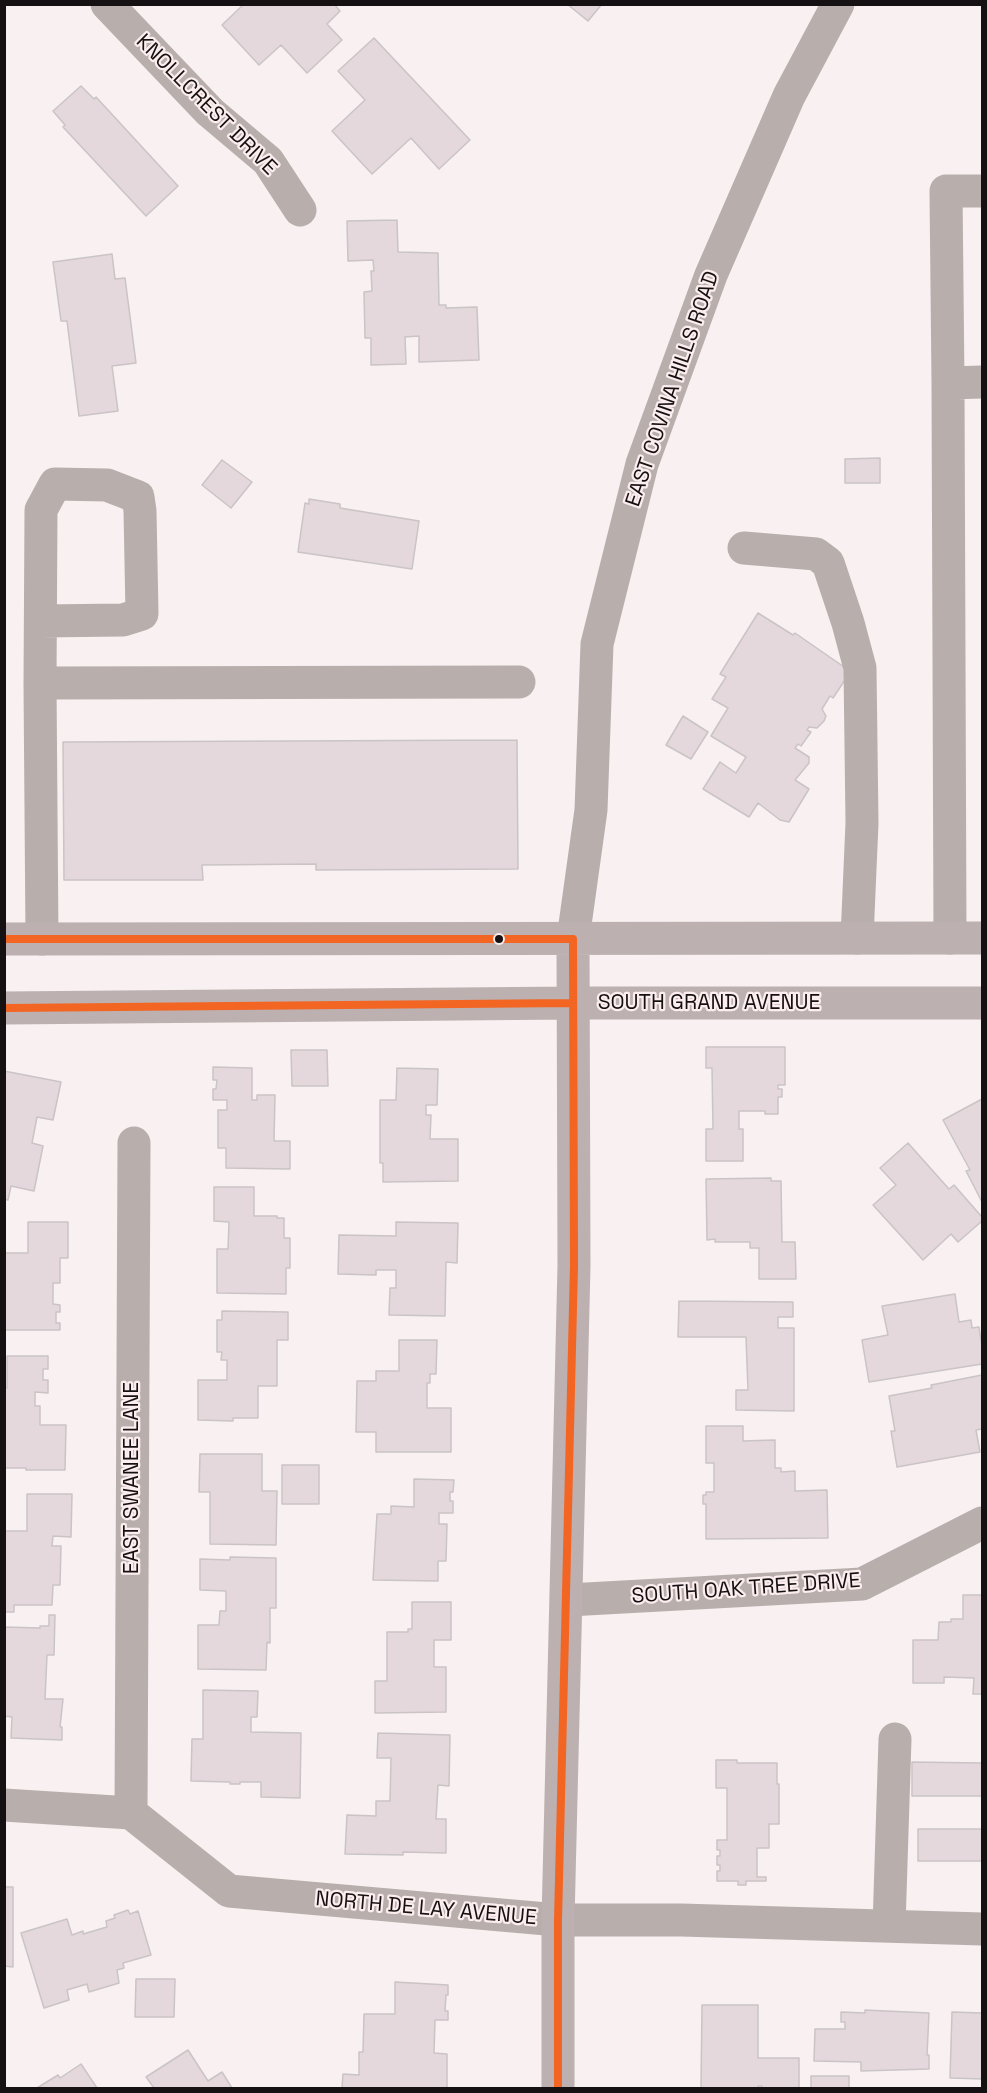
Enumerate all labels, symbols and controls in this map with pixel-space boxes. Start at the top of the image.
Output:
street label: KNOLLCREST DRIVE [130,29,282,181]
street label: EAST COVINA HILLS ROAD [621,268,725,510]
unlabelled marker [493,933,505,945]
street label: SOUTH GRAND AVENUE [598,990,820,1016]
street label: EAST SWANEE LANE [119,1382,145,1574]
street label: SOUTH OAK TREE DRIVE [631,1568,861,1610]
street label: NORTH DE LAY AVENUE [314,1887,538,1931]

